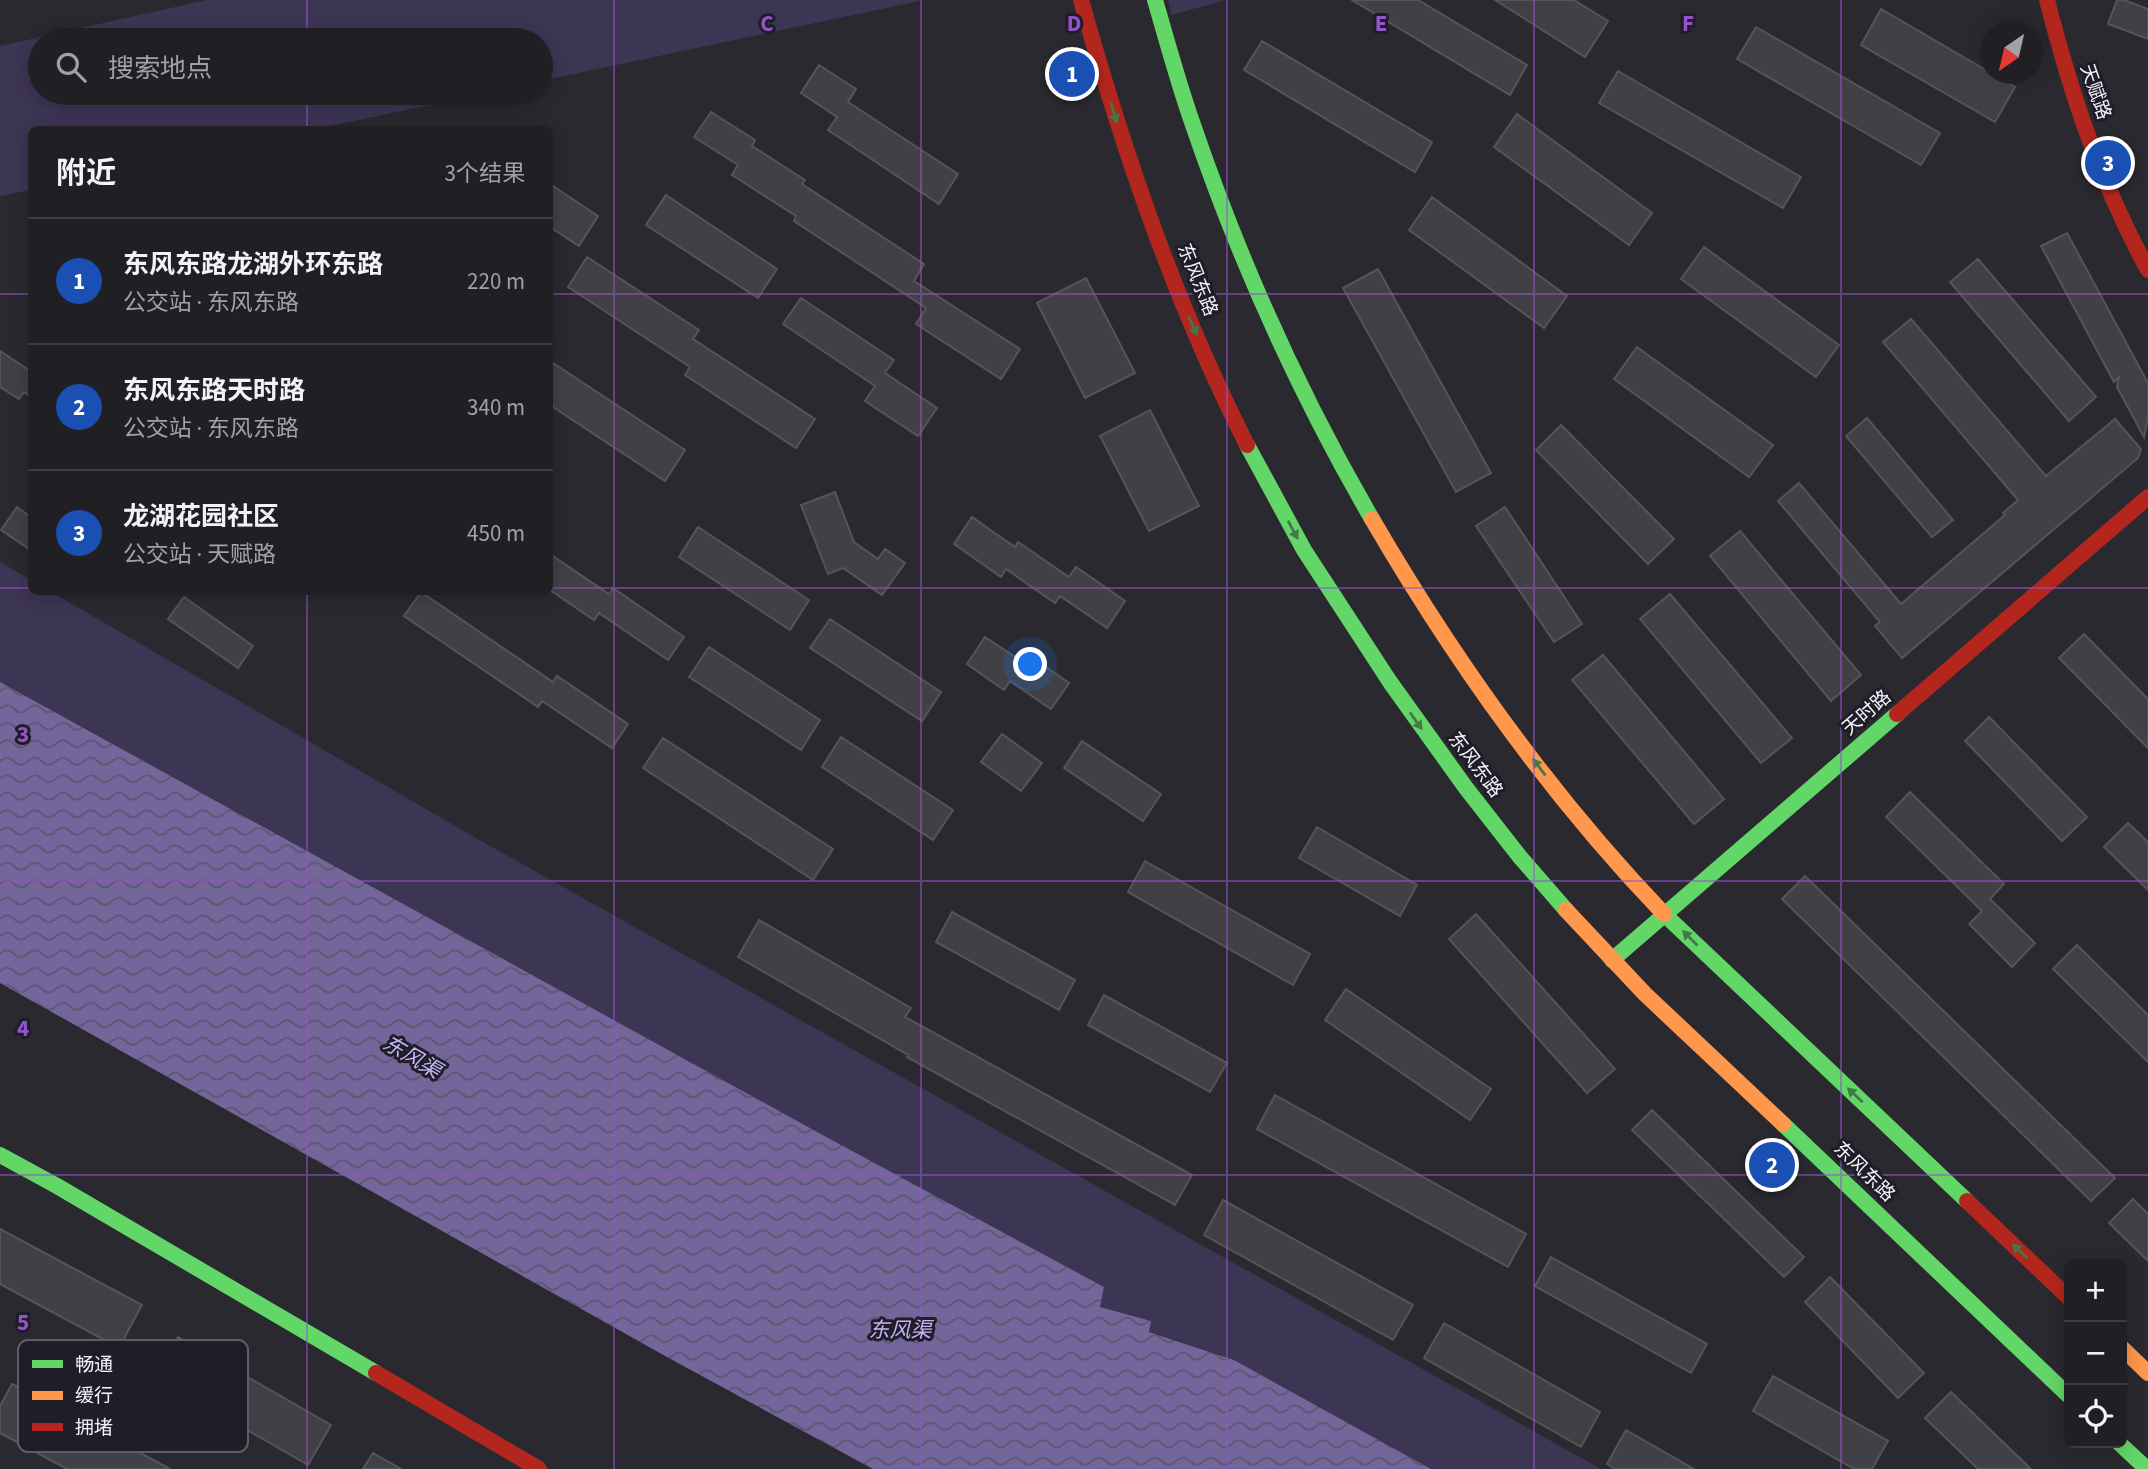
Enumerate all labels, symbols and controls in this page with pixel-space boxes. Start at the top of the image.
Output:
text: C [760,7,774,40]
text: D [1067,7,1081,40]
text: E [1375,7,1387,40]
text: F [1682,7,1694,40]
north arrow [1980,21,2043,84]
search box [28,28,553,105]
icon: search [52,48,90,86]
pin: 1 [1049,48,1095,100]
text: 搜索地点 [108,50,212,87]
street label: 天赋路 [2073,61,2117,123]
one-way arrow [1109,102,1119,123]
pin: 3 [2085,137,2131,189]
text: 附近 [56,152,116,195]
text: 3个结果 [445,157,525,190]
street label: 东风东路 [1170,240,1224,320]
text: 东风东路龙湖外环东路 [123,246,383,283]
text: 1 [73,265,85,298]
text: 220 m [467,265,525,298]
text: 公交站 · 东风东路 [123,286,299,319]
one-way arrow [1187,316,1199,336]
text: 东风东路天时路 [123,372,305,409]
text: 2 [73,391,85,424]
text: 340 m [467,391,525,424]
text: 公交站 · 东风东路 [123,412,299,445]
text: 龙湖花园社区 [123,498,279,535]
text: 3 [73,517,85,550]
text: 450 m [467,517,525,550]
one-way arrow [1288,520,1299,540]
text: 公交站 · 天赋路 [123,538,276,571]
your location [1013,647,1047,681]
street label: 天时路 [1837,684,1897,742]
one-way arrow [1409,712,1423,730]
text: 3 [17,718,29,751]
street label: 东风东路 [1441,727,1509,803]
one-way arrow [1532,759,1547,777]
one-way arrow [1682,930,1699,946]
text: 4 [17,1012,29,1045]
water label: 东风渠 [377,1028,449,1087]
one-way arrow [1846,1086,1863,1103]
street label: 东风东路 [1827,1136,1901,1208]
pin: 2 [1749,1139,1795,1191]
one-way arrow [2012,1244,2029,1260]
map controls [2064,1259,2127,1448]
button: + [2064,1259,2127,1322]
text: 5 [17,1306,29,1339]
water label: 东风渠 [869,1315,934,1345]
button: − [2064,1322,2127,1385]
legend [18,1340,248,1452]
text: 畅通 [75,1352,113,1379]
text: 缓行 [75,1383,113,1410]
button: locate [2064,1385,2127,1448]
text: 拥堵 [75,1415,113,1442]

